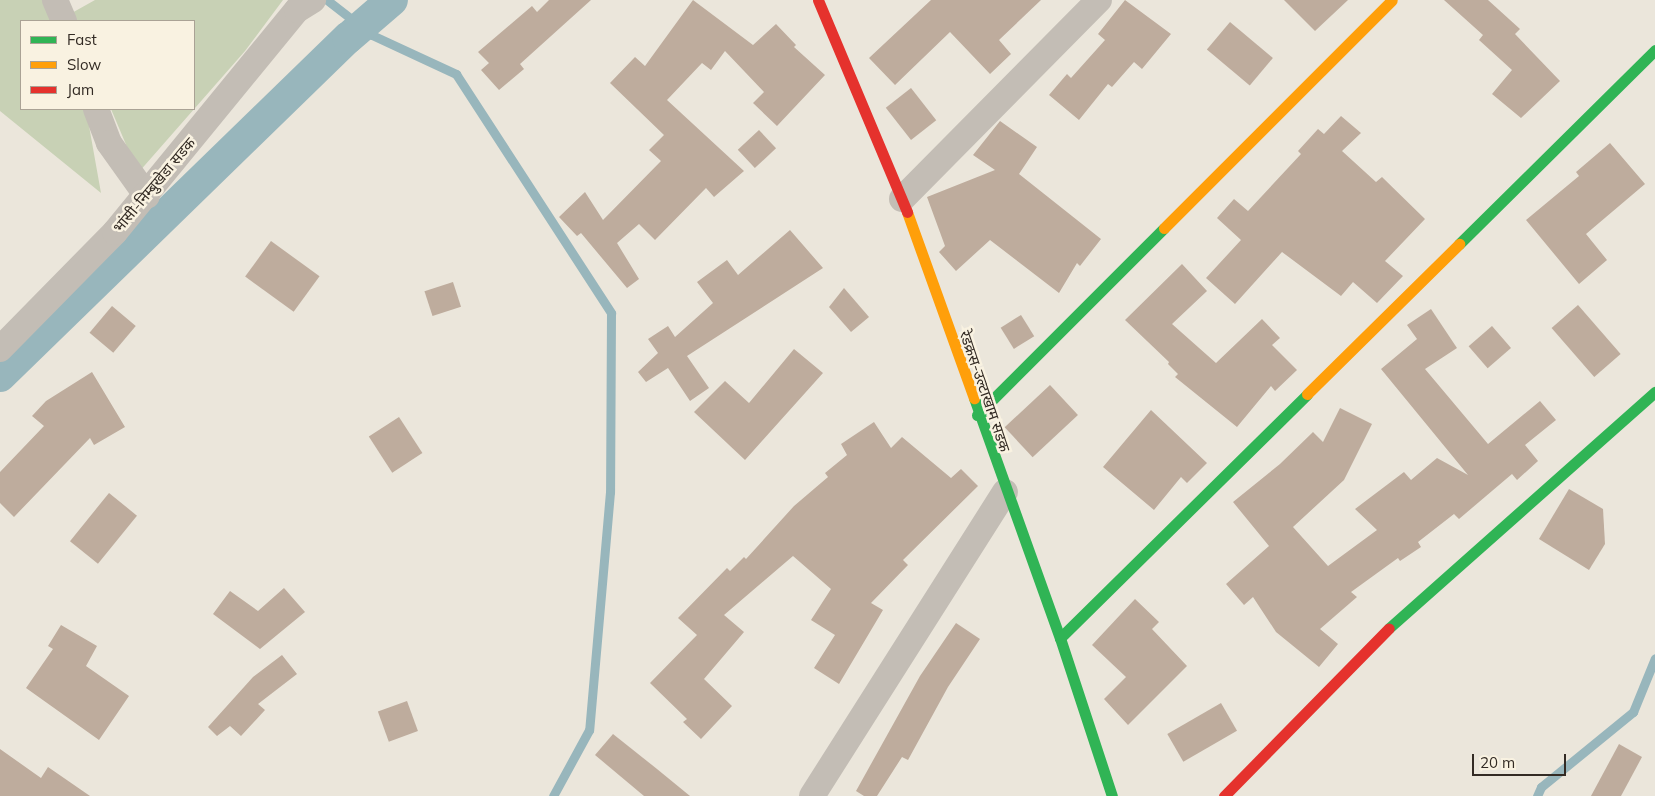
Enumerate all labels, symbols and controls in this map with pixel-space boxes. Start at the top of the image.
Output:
legend [20,20,195,110]
text: Fast [67,30,97,49]
text: Slow [67,55,101,74]
text: Jam [67,80,94,99]
street label: भांसी-निम्बुखेडा सडक [109,134,199,236]
street label: रेडक्रस-उल्टाखाम सडक [956,328,1014,454]
scale bar [1475,744,1569,776]
text: 20 m [1480,753,1515,772]

